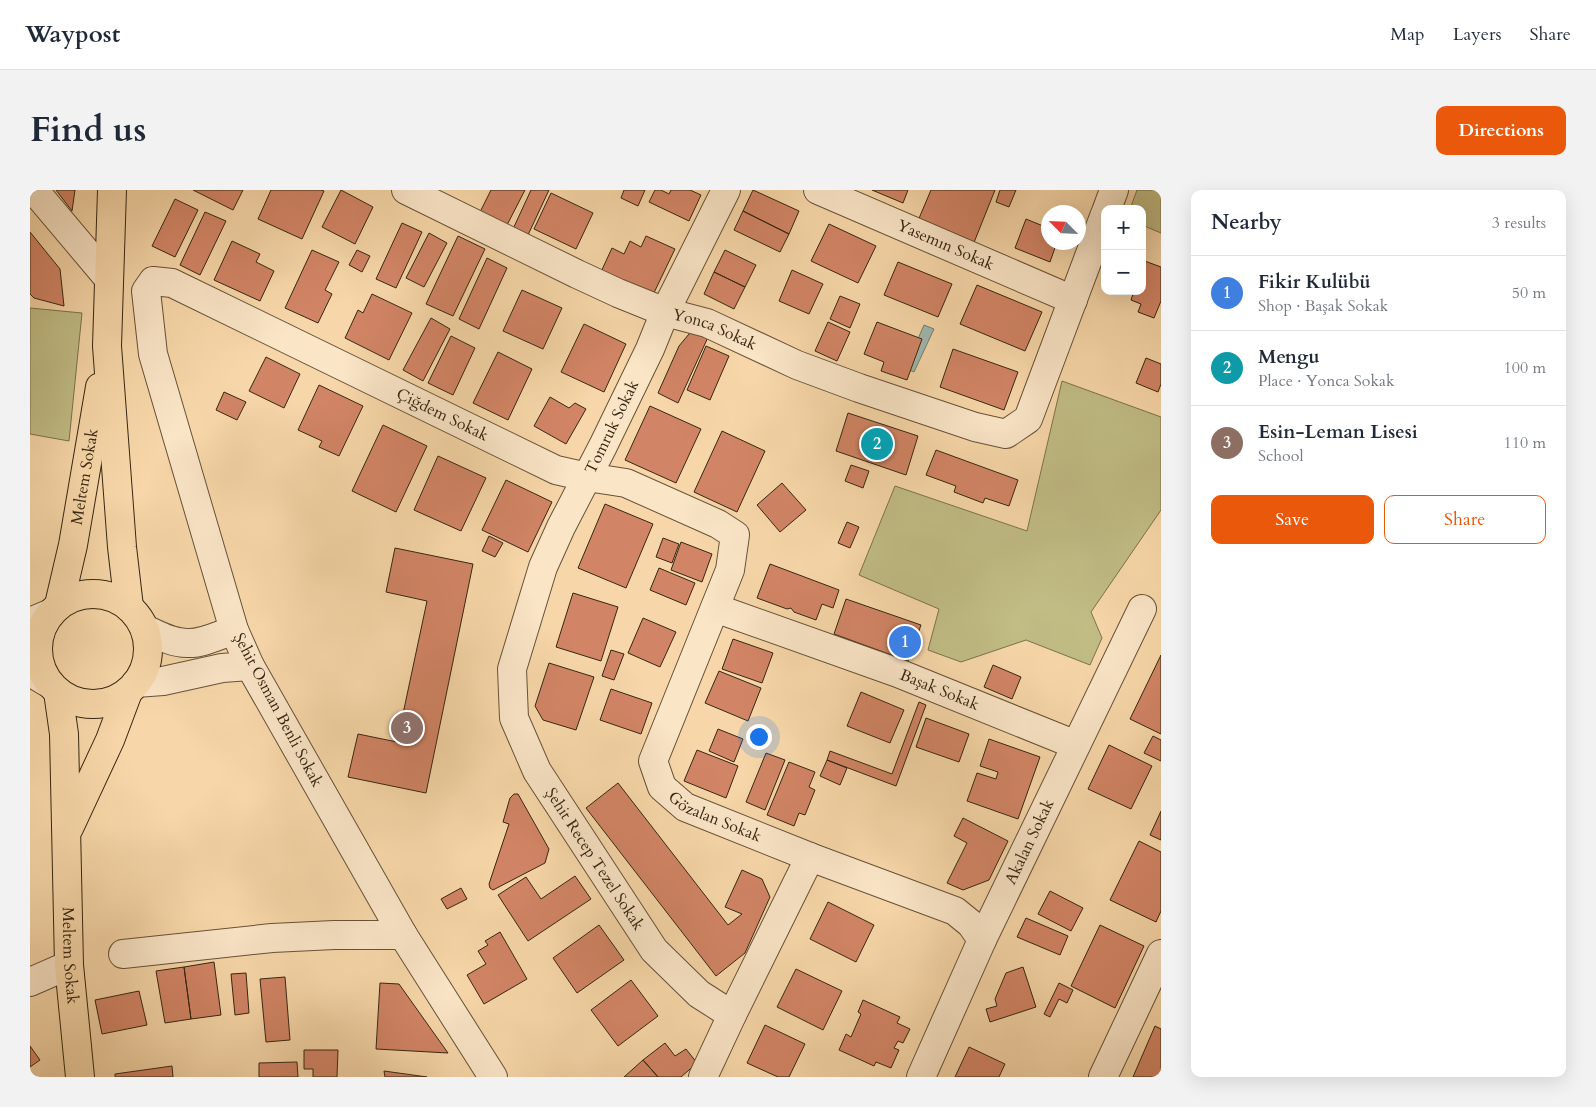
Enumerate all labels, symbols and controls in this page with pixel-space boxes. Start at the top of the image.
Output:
text: Waypost [25,18,120,51]
text: Map [1390,22,1425,47]
text: Layers [1453,22,1502,47]
text: Share [1530,22,1571,47]
text: Find us [30,106,146,154]
button: Directions [1436,106,1566,155]
north arrow [1041,205,1086,250]
map controls [1101,205,1146,295]
button: + [1101,205,1146,250]
text: Nearby [1211,208,1282,237]
text: 3 results [1492,212,1546,234]
street label: Yasemın Sokak [894,214,998,276]
button: − [1101,250,1146,295]
text: Fikir Kulübü [1258,269,1371,295]
text: 1 [1223,282,1231,304]
text: 50 m [1512,282,1546,304]
text: Shop · Başak Sokak [1258,295,1388,317]
street label: Yonca Sokak [670,303,761,356]
text: Mengu [1258,344,1320,370]
text: 2 [1223,357,1231,379]
text: 100 m [1504,357,1546,379]
text: Place · Yonca Sokak [1258,370,1395,392]
street label: Tomruk Sokak [580,376,644,478]
street label: Çiğdem Sokak [393,383,493,447]
text: Esin-Leman Lisesi [1258,419,1418,445]
pin: 2 [861,425,893,463]
street label: Meltem Sokak [66,426,104,526]
text: 3 [1223,432,1231,454]
text: 110 m [1504,432,1546,454]
text: School [1258,445,1303,467]
button: Save [1211,495,1374,544]
button: Share [1384,495,1546,544]
pin: 1 [889,623,921,661]
street label: Şehit Osman Benli Sokak [228,629,328,791]
street label: Başak Sokak [897,664,983,716]
pin: 3 [391,709,423,747]
your location [746,724,772,750]
street label: Şehit Recep Tezel Sokak [540,784,650,935]
street label: Gözalan Sokak [663,786,765,848]
street label: Akalan Sokak [1000,795,1060,888]
street label: Meltem Sokak [57,907,84,1005]

